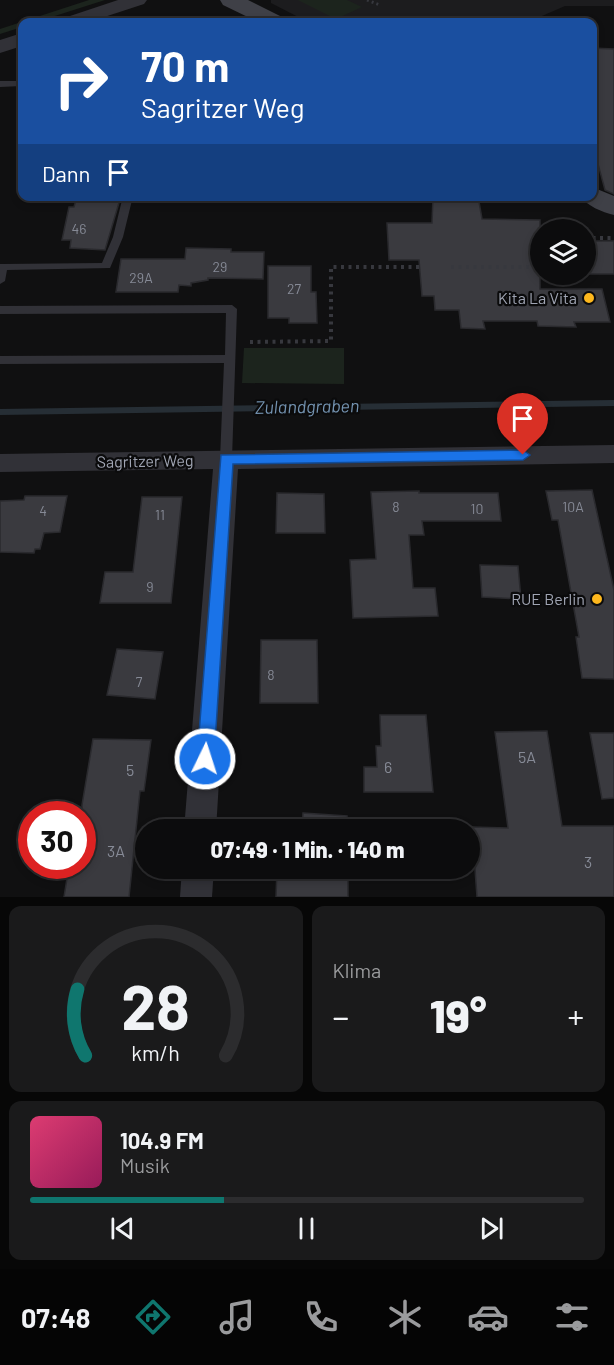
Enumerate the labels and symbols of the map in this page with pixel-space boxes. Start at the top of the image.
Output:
house number: 46 [72,220,86,237]
house number: 29 [213,258,227,275]
house number: 29A [129,269,153,286]
house number: 27 [287,280,301,297]
place label: Kita La Vita [498,288,577,307]
marker: Kita La Vita [582,291,596,305]
pin [497,393,548,455]
water label: Zulandgraben [255,394,359,418]
street label: Sagritzer Weg [96,450,194,471]
house number: 8 [392,498,400,515]
house number: 10A [562,498,584,515]
house number: 10 [471,500,483,517]
house number: 4 [39,502,47,519]
house number: 11 [155,506,165,523]
house number: 9 [146,578,154,595]
place label: RUE Berlin [511,589,585,608]
marker: RUE Berlin [590,592,604,606]
house number: 8 [267,666,275,683]
house number: 7 [136,673,143,690]
position arrow [173,727,237,791]
house number: 5A [518,747,536,766]
house number: 6 [384,757,392,776]
house number: 5 [126,760,134,779]
speed limit sign: 30 [18,801,96,879]
house number: 3A [107,841,125,860]
house number: 3 [584,852,592,871]

